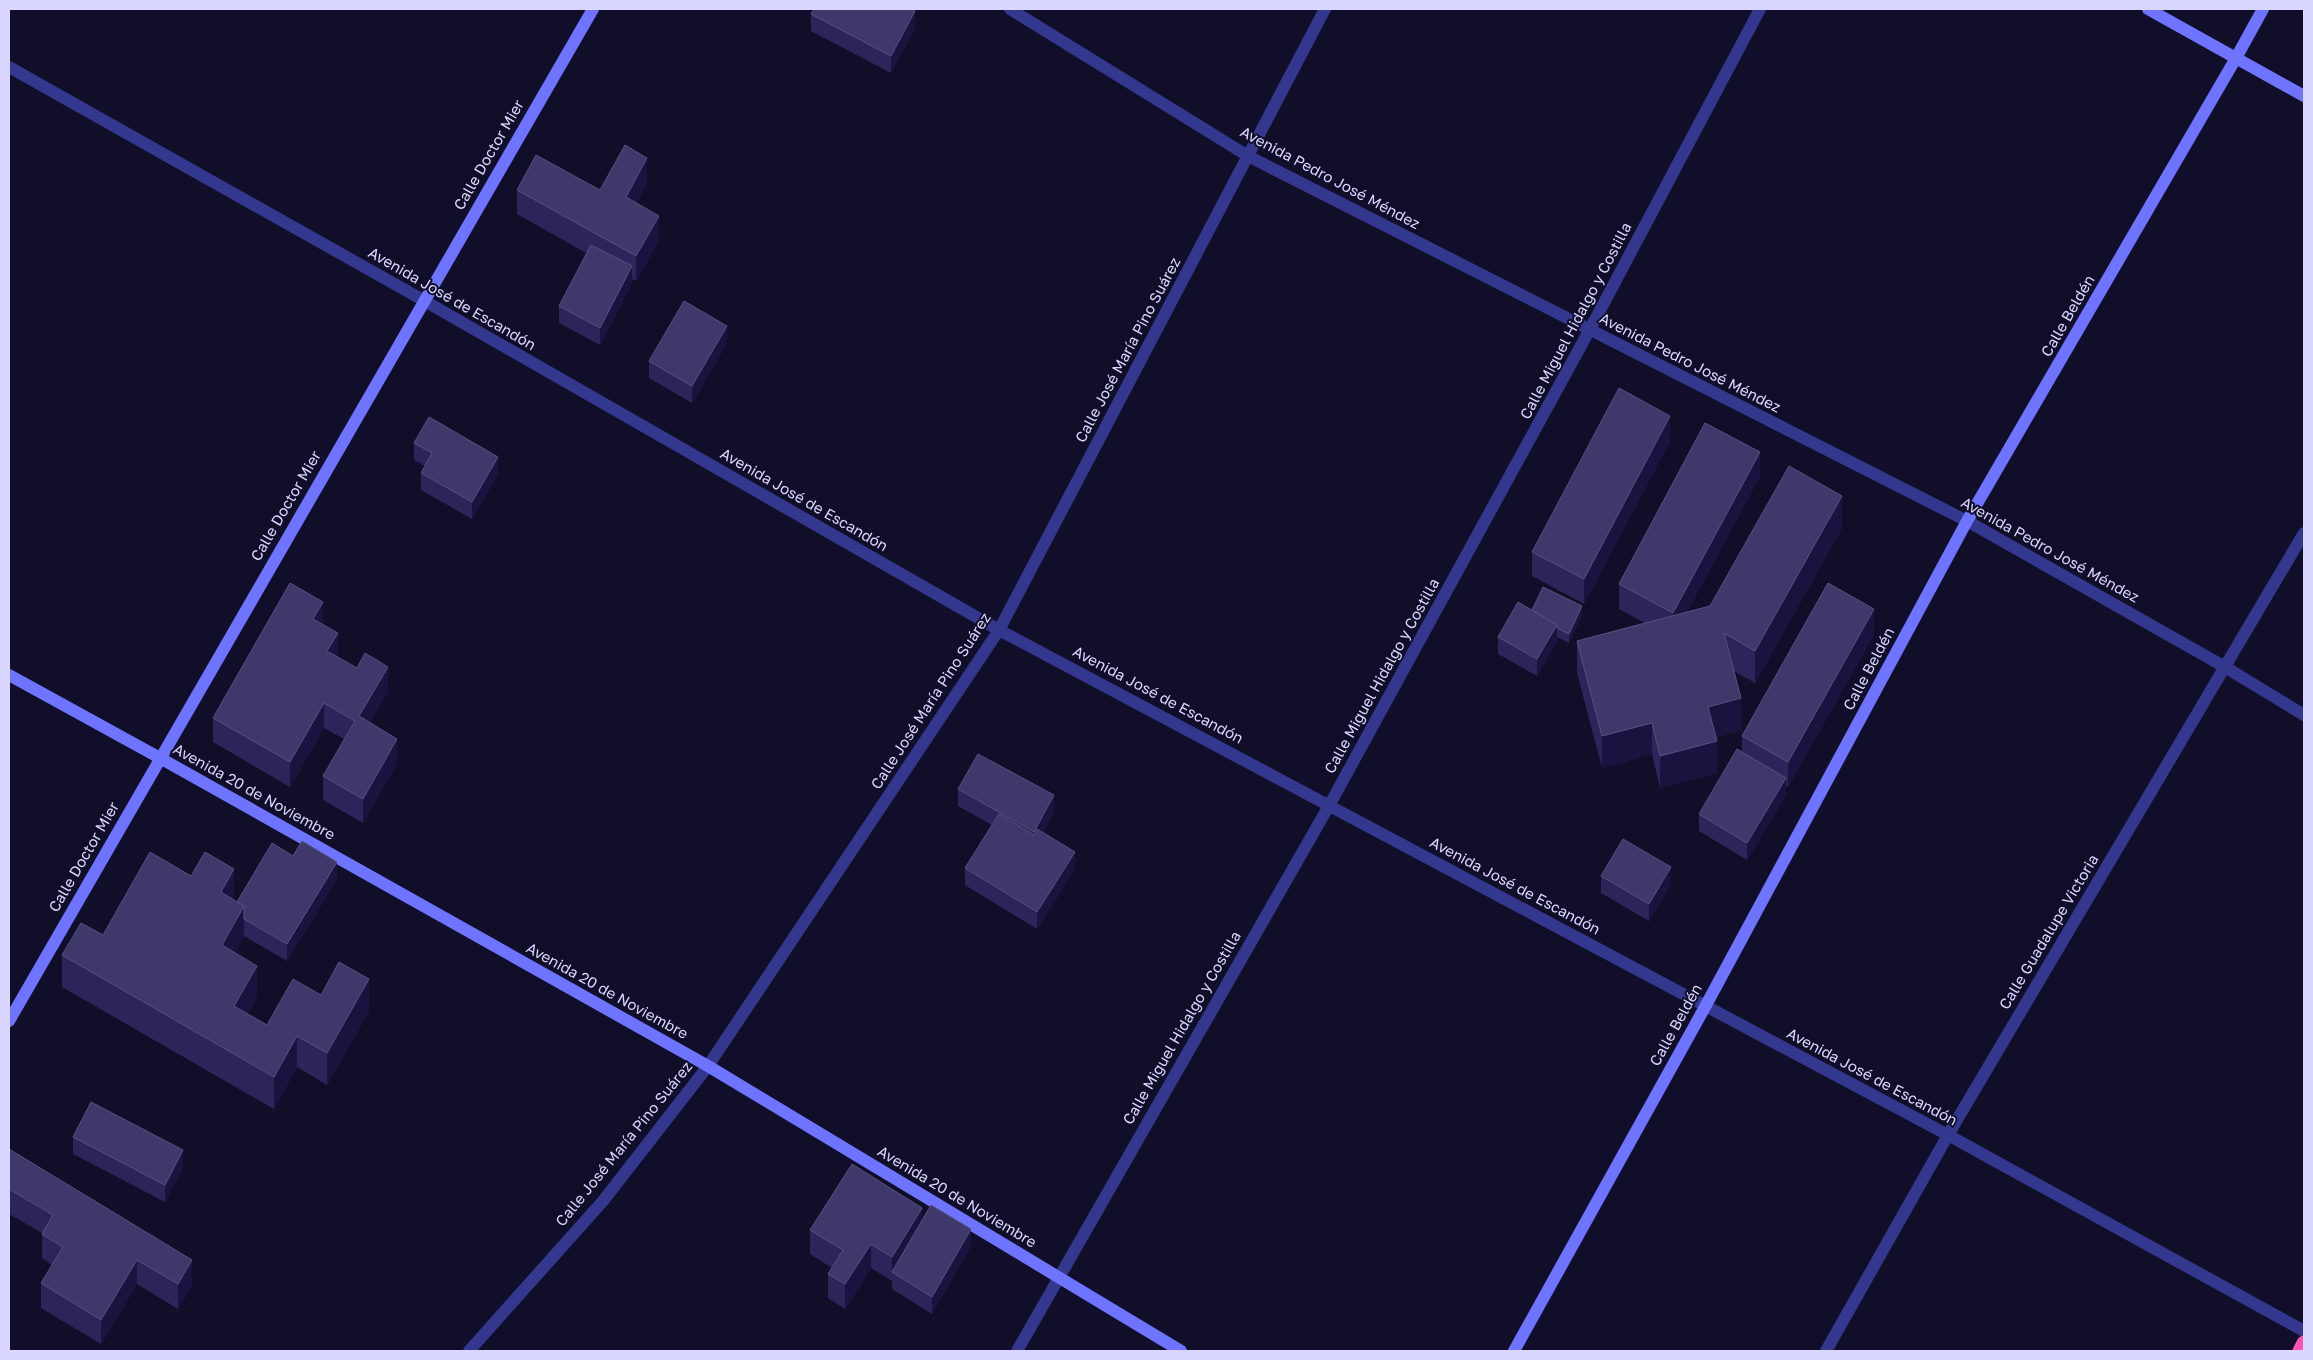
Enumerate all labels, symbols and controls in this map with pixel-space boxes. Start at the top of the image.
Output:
street label: Calle Doctor Mier [449,96,527,213]
street label: Avenida Pedro José Méndez [1238,122,1424,232]
street label: Calle Miguel Hidalgo y Costilla [1515,219,1635,422]
street label: Avenida José de Escandón [366,243,539,354]
street label: Calle José María Pino Suárez [1071,254,1184,445]
street label: Calle Beldén [2037,272,2098,359]
street label: Avenida Pedro José Méndez [1597,309,1784,416]
street label: Avenida José de Escandón [718,444,891,555]
street label: Calle Doctor Mier [246,447,324,564]
street label: Avenida Pedro José Méndez [1958,493,2143,606]
street label: Calle Miguel Hidalgo y Costilla [1320,575,1442,776]
street label: Calle José María Pino Suárez [866,609,994,792]
street label: Calle Beldén [1839,624,1897,713]
street label: Avenida José de Escandón [1070,641,1247,747]
street label: Avenida 20 de Noviembre [170,739,339,843]
street label: Calle Doctor Mier [44,798,122,915]
street label: Avenida José de Escandón [1427,832,1604,938]
street label: Calle Guadalupe Victoria [1995,851,2102,1012]
street label: Calle Miguel Hidalgo y Costilla [1118,928,1244,1127]
street label: Avenida 20 de Noviembre [523,938,692,1042]
street label: Calle Beldén [1645,980,1705,1069]
street label: Avenida José de Escandón [1784,1023,1961,1129]
street label: Calle José María Pino Suárez [551,1057,696,1229]
street label: Avenida 20 de Noviembre [875,1142,1040,1251]

